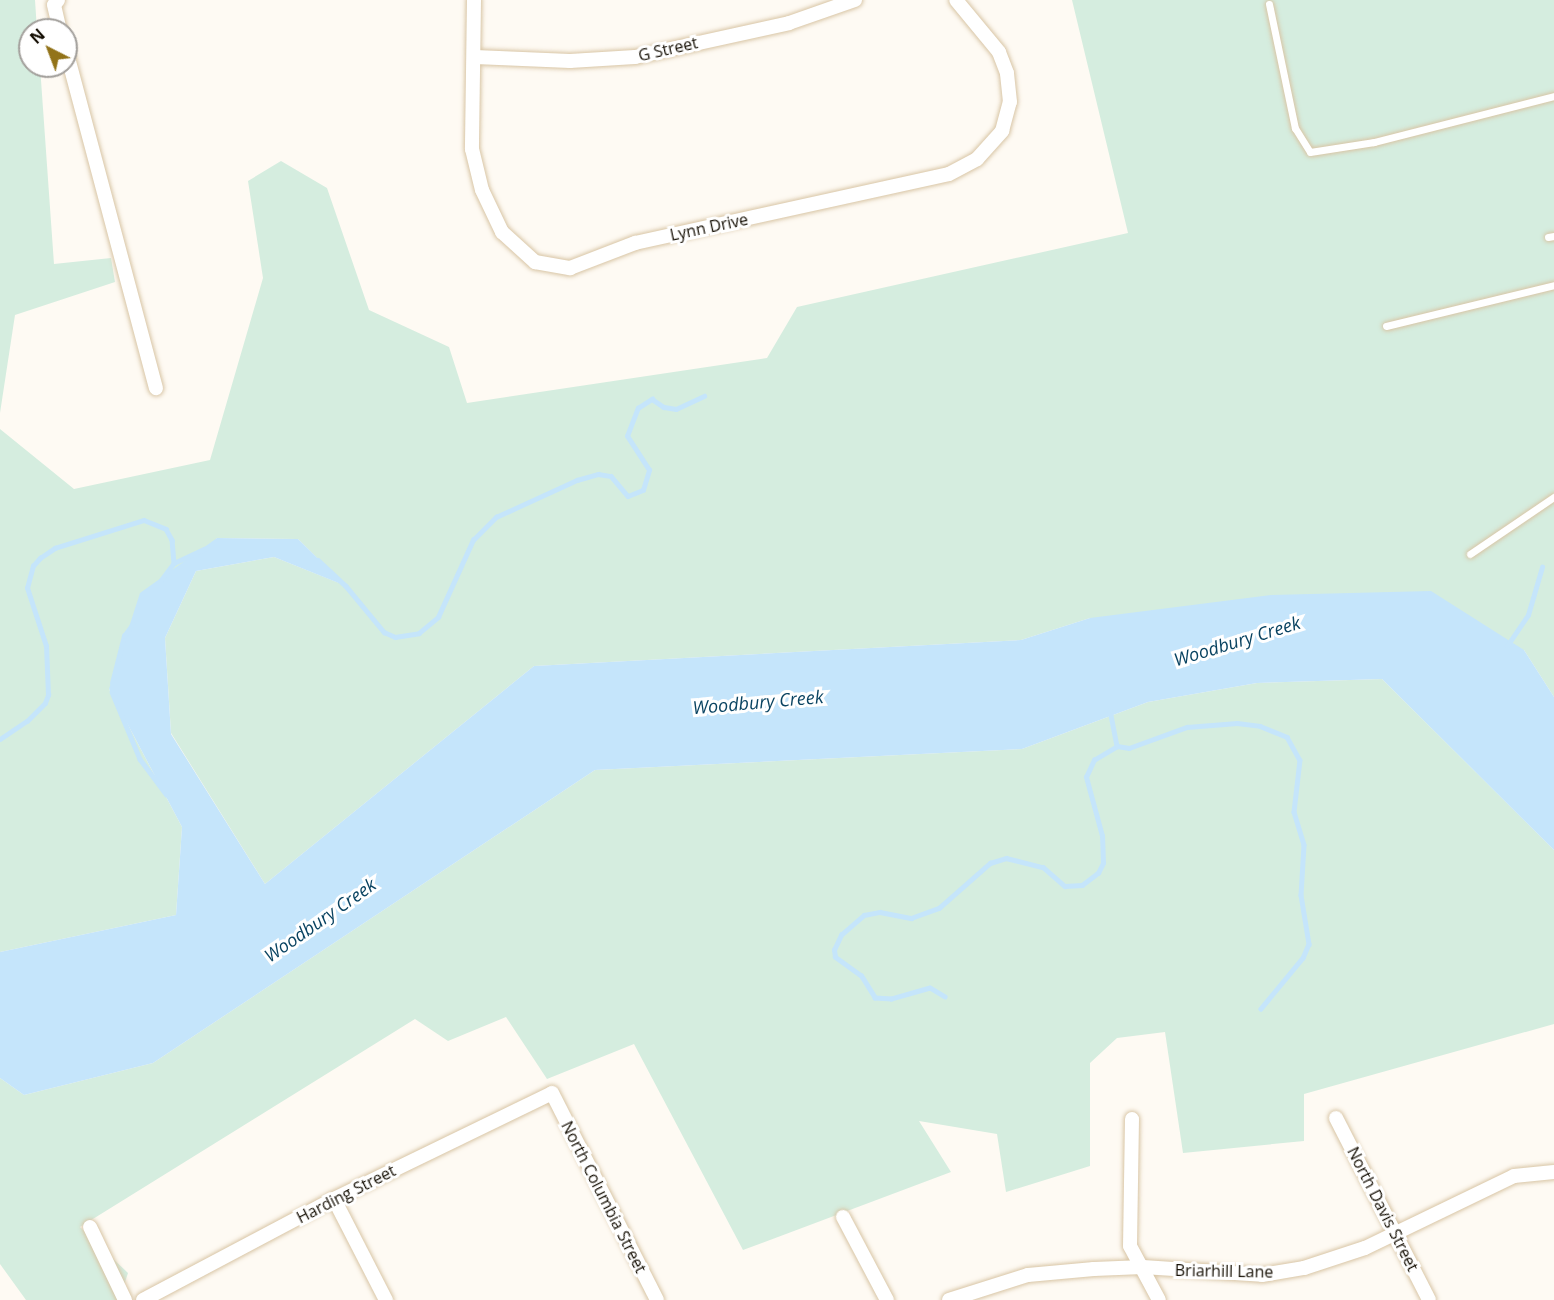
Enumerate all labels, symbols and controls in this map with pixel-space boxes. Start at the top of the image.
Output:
north arrow [18,18,78,78]
text: N [25,24,49,49]
street label: G Street [636,33,700,65]
street label: Lynn Drive [668,209,750,245]
water label: Woodbury Creek [1171,611,1303,671]
water label: Woodbury Creek [692,686,824,718]
water label: Woodbury Creek [260,874,380,966]
street label: North Columbia Street [557,1118,651,1276]
street label: North Davis Street [1343,1144,1423,1274]
street label: Harding Street [293,1161,399,1227]
street label: Briarhill Lane [1175,1261,1273,1281]

